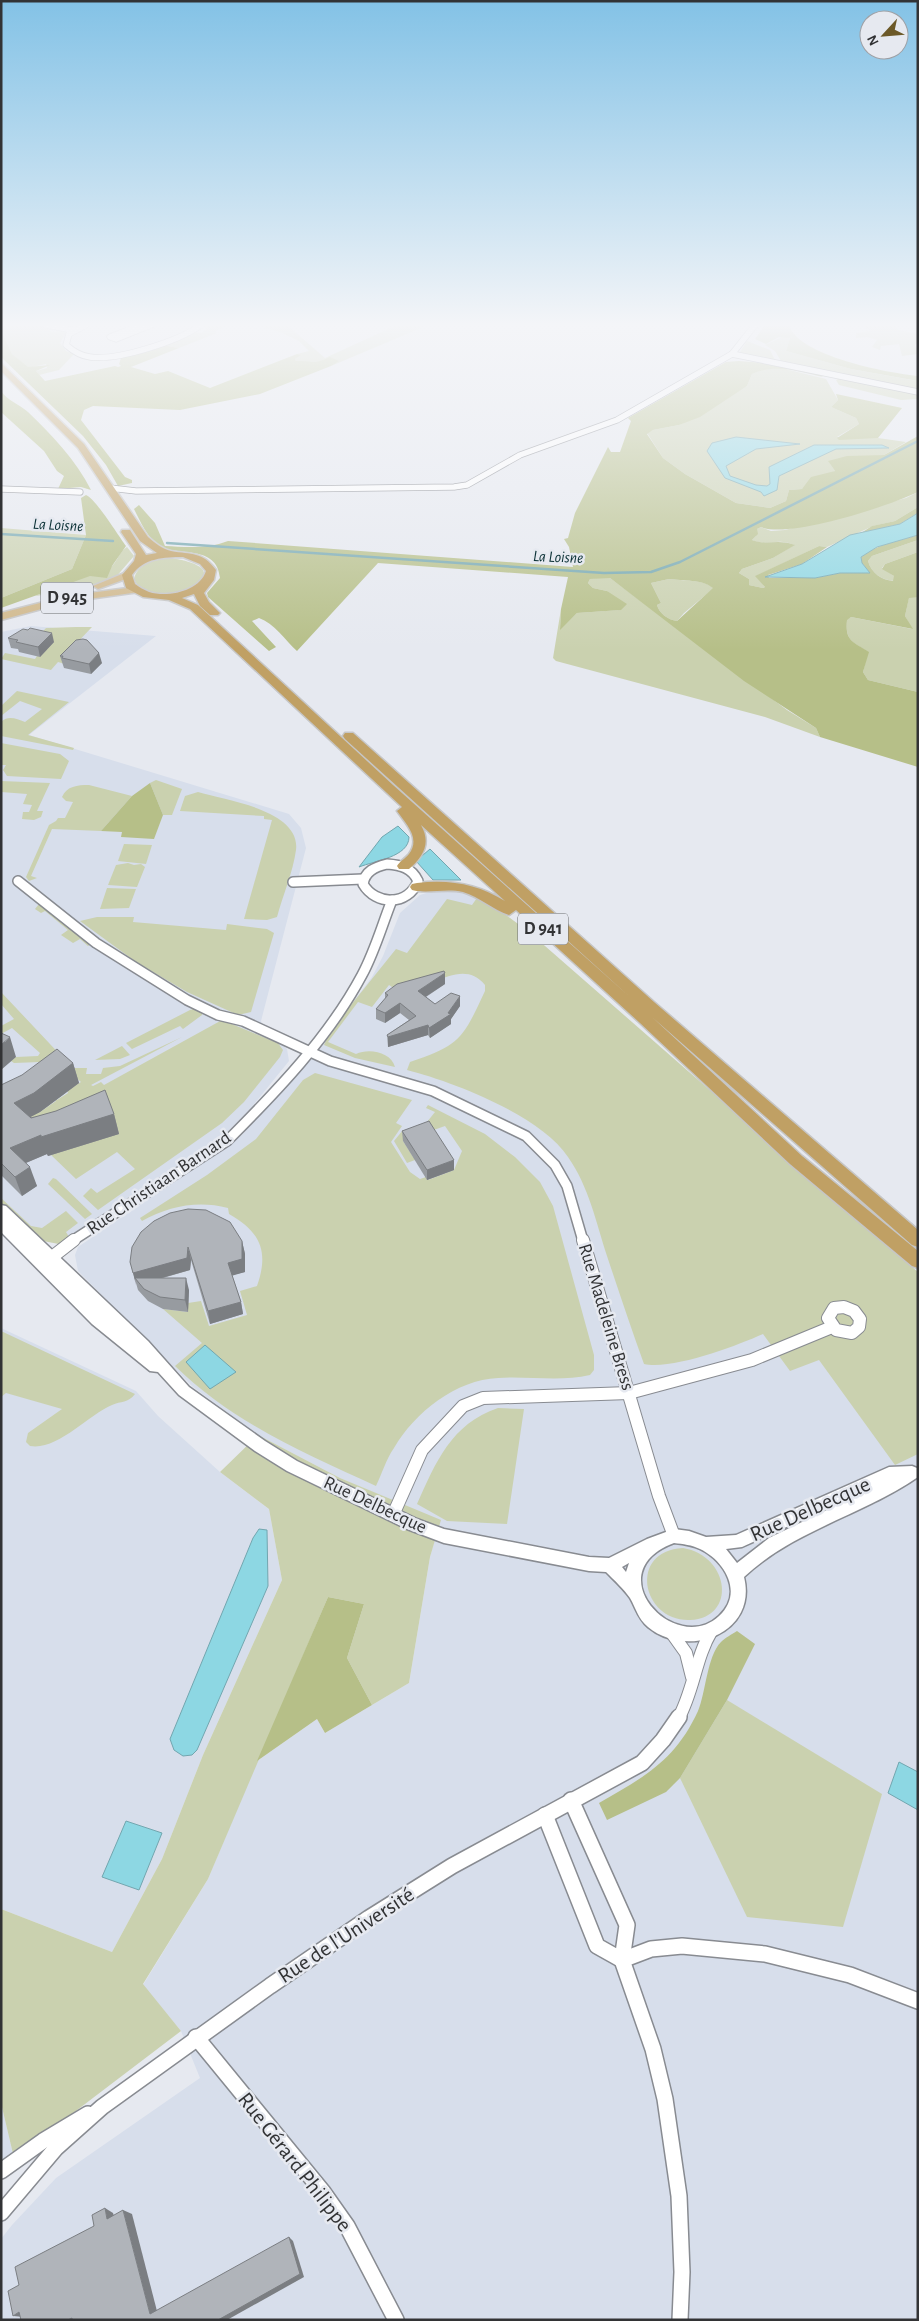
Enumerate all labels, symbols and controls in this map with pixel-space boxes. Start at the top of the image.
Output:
north arrow [859,10,909,60]
text: N [865,33,882,48]
water label: La Loisne [32,516,84,534]
water label: La Loisne [533,548,583,566]
road number: D 945 [41,582,93,614]
road number: D 941 [518,914,568,944]
street label: Rue Christiaan Barnard [84,1128,235,1238]
street label: Rue Madeleine Bress [575,1241,637,1393]
street label: Rue Delbecque [320,1473,430,1537]
street label: Rue Delbecque [747,1473,873,1545]
street label: Rue de l'Université [274,1883,418,1987]
street label: Rue Gérard Philippe [234,2088,356,2236]

